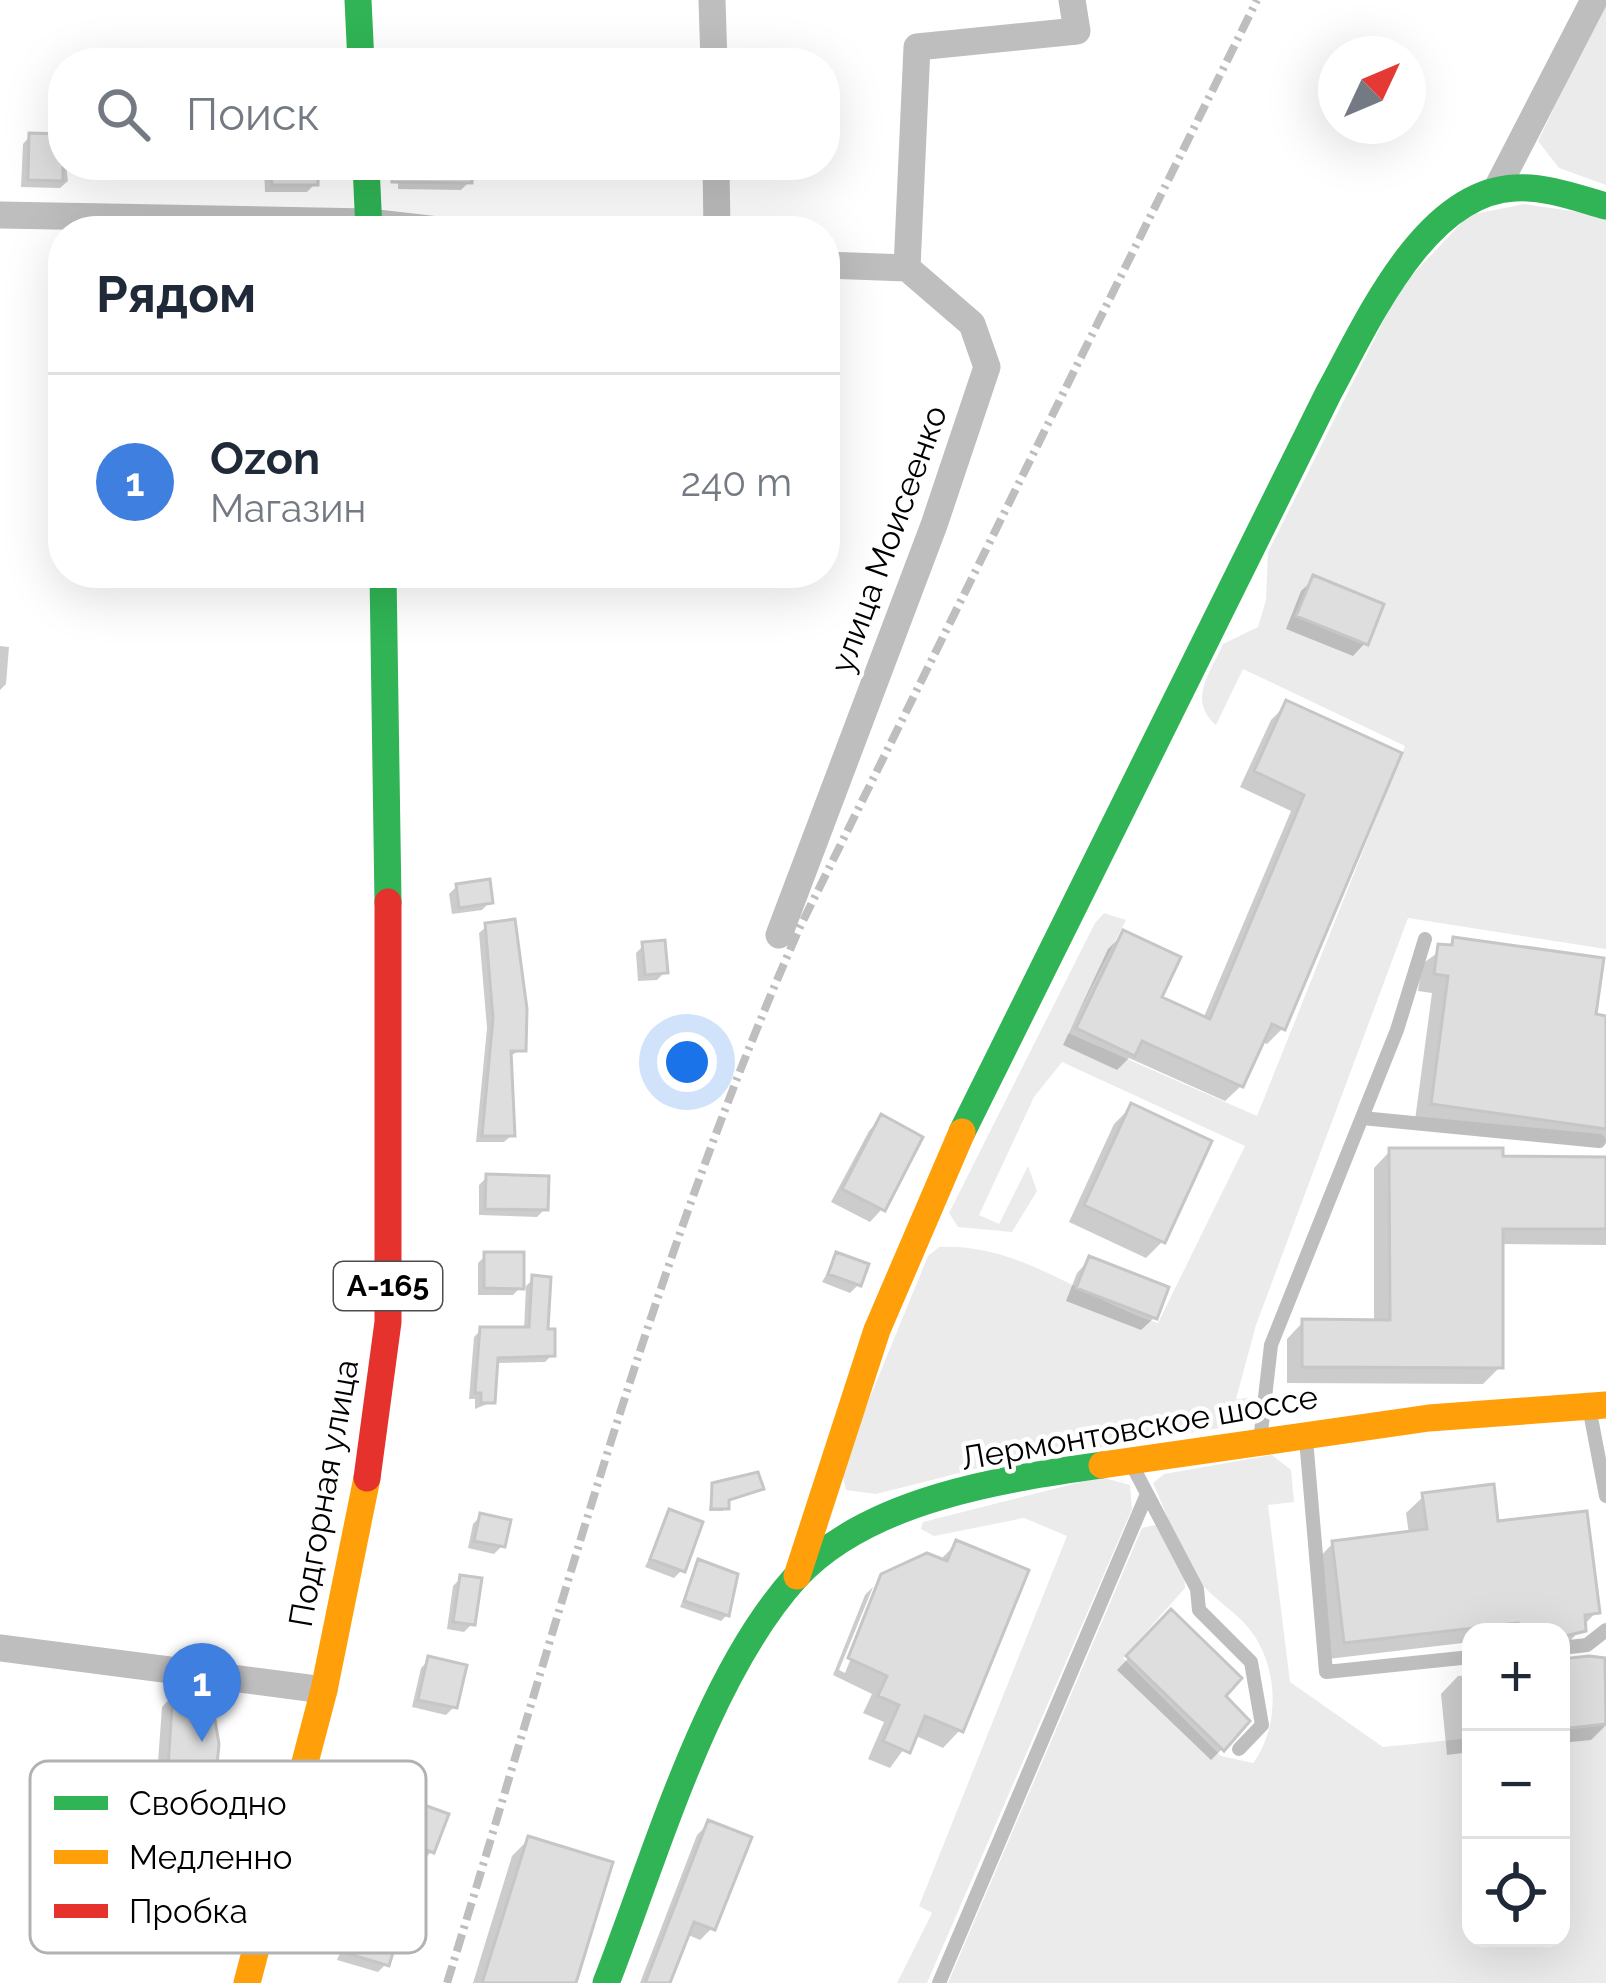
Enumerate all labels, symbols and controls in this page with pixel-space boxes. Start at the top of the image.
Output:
north arrow [1318,36,1426,144]
search box [48,48,840,180]
icon: search [90,81,156,147]
text: Поиск [186,88,320,141]
text: Рядом [96,264,256,324]
street label: улица Моисеенко [822,400,955,678]
text: Ozon [210,432,320,485]
text: 1 [125,459,145,505]
text: 240 m [681,459,792,505]
text: Магазин [210,485,366,531]
your location [657,1032,717,1092]
road number: А-165 [334,1262,442,1310]
street label: Подгорная улица [281,1356,366,1630]
street label: Лермонтовское шоссе [958,1377,1321,1478]
map controls [1462,1623,1570,1947]
button: + [1462,1623,1570,1731]
pin: 1 [163,1643,241,1742]
button: − [1462,1731,1570,1839]
legend [30,1761,426,1953]
text: Свободно [129,1784,287,1823]
text: Медленно [129,1838,292,1877]
button: locate [1462,1839,1570,1947]
text: Пробка [129,1892,248,1931]

